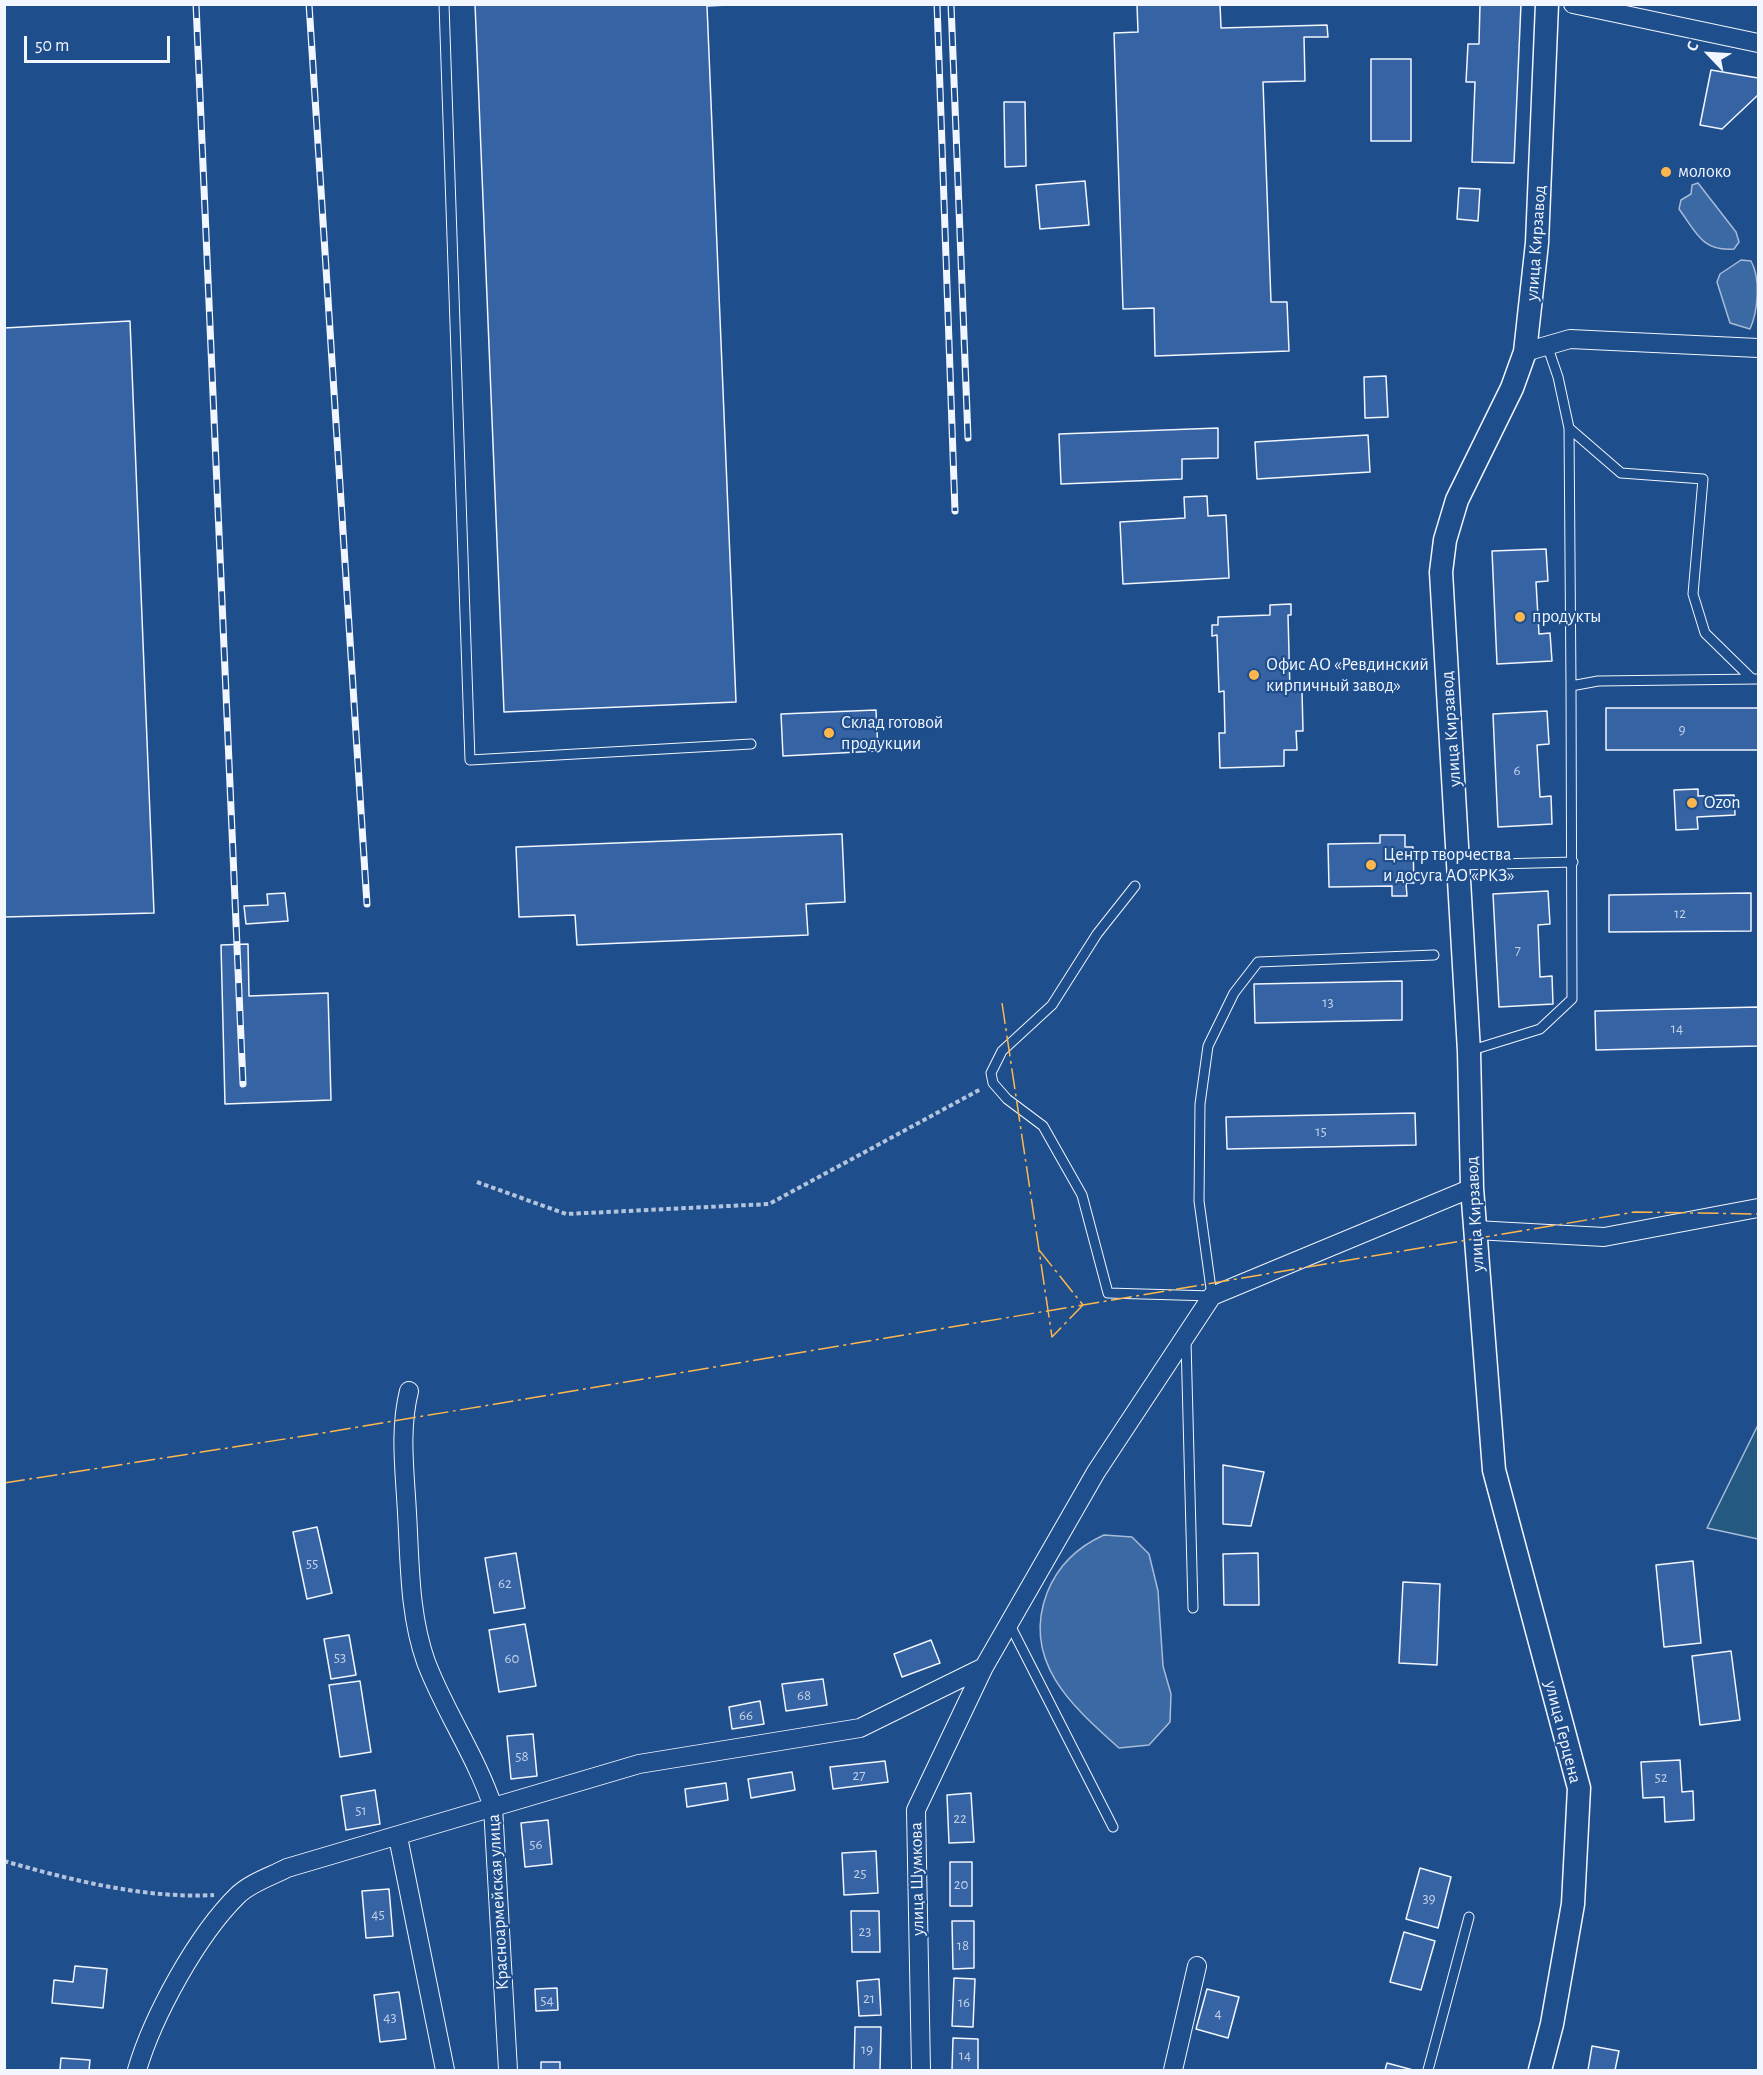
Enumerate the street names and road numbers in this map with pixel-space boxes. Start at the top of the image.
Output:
street label: улица Кирзавод [1521,184,1551,302]
street label: улица Кирзавод [1436,670,1466,788]
street label: улица Кирзавод [1461,1156,1489,1272]
street label: улица Герцена [1540,1678,1586,1786]
street label: Красноармейская улица [483,1813,513,1991]
street label: улица Шумкова [905,1822,929,1936]

